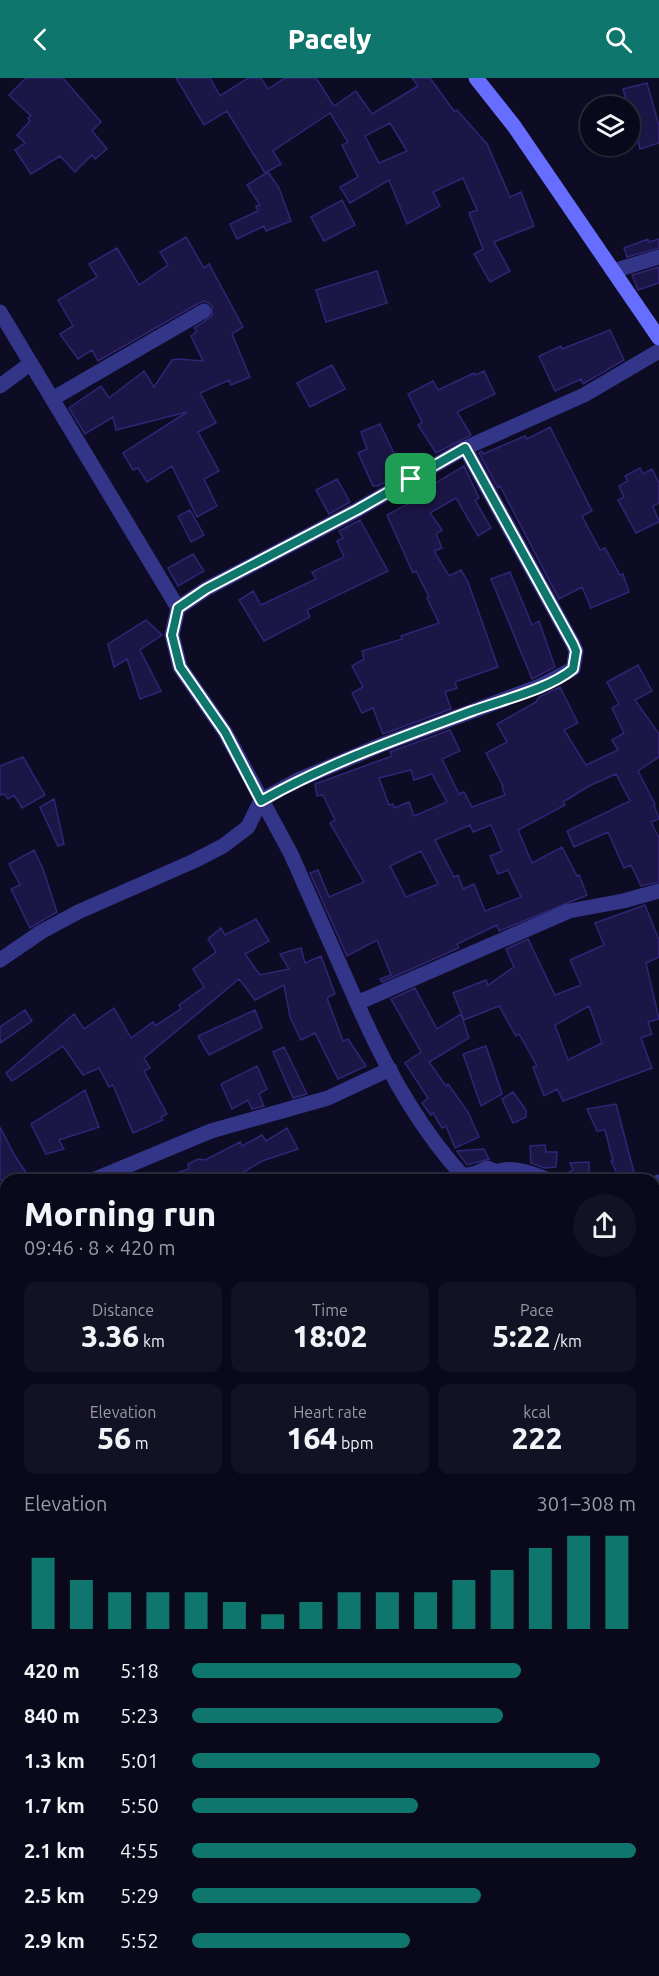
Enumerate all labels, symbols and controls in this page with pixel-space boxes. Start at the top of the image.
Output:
icon: back [24,23,57,56]
icon: search [602,23,635,56]
text: Pacely [288,24,371,54]
map controls [580,96,640,156]
button: layers [580,96,640,156]
pin [385,453,436,504]
icon: arrive [394,462,427,495]
button: share [573,1194,636,1257]
text: Morning run [24,1195,216,1232]
text: 09:46 · 8 × 420 m [24,1236,176,1259]
text: Distance [92,1301,154,1319]
text: Time [312,1301,348,1319]
text: Pace [520,1301,554,1319]
text: 3.36 [81,1319,139,1353]
text: 18:02 [292,1319,368,1353]
text: 5:22 [492,1319,550,1353]
text: km [139,1332,165,1350]
text: /km [550,1332,582,1350]
text: Elevation [90,1403,156,1421]
text: Heart rate [293,1403,367,1421]
text: kcal [523,1403,551,1421]
text: 56 [97,1421,131,1455]
text: 164 [287,1421,337,1455]
text: 222 [512,1421,562,1455]
text: m [131,1434,149,1452]
text: bpm [337,1434,373,1452]
text: Elevation [24,1492,107,1515]
text: 301–308 m [537,1492,636,1515]
text: 420 m [24,1659,80,1682]
text: 5:18 [120,1659,159,1682]
text: 840 m [24,1704,80,1727]
text: 5:23 [120,1704,159,1727]
text: 1.3 km [24,1749,85,1772]
text: 5:01 [120,1749,159,1772]
text: 1.7 km [24,1794,85,1817]
text: 5:50 [120,1794,159,1817]
text: 2.1 km [24,1839,85,1862]
text: 4:55 [120,1839,159,1862]
text: 2.5 km [24,1884,85,1907]
text: 5:29 [120,1884,159,1907]
text: 2.9 km [24,1929,85,1952]
text: 5:52 [120,1929,159,1952]

